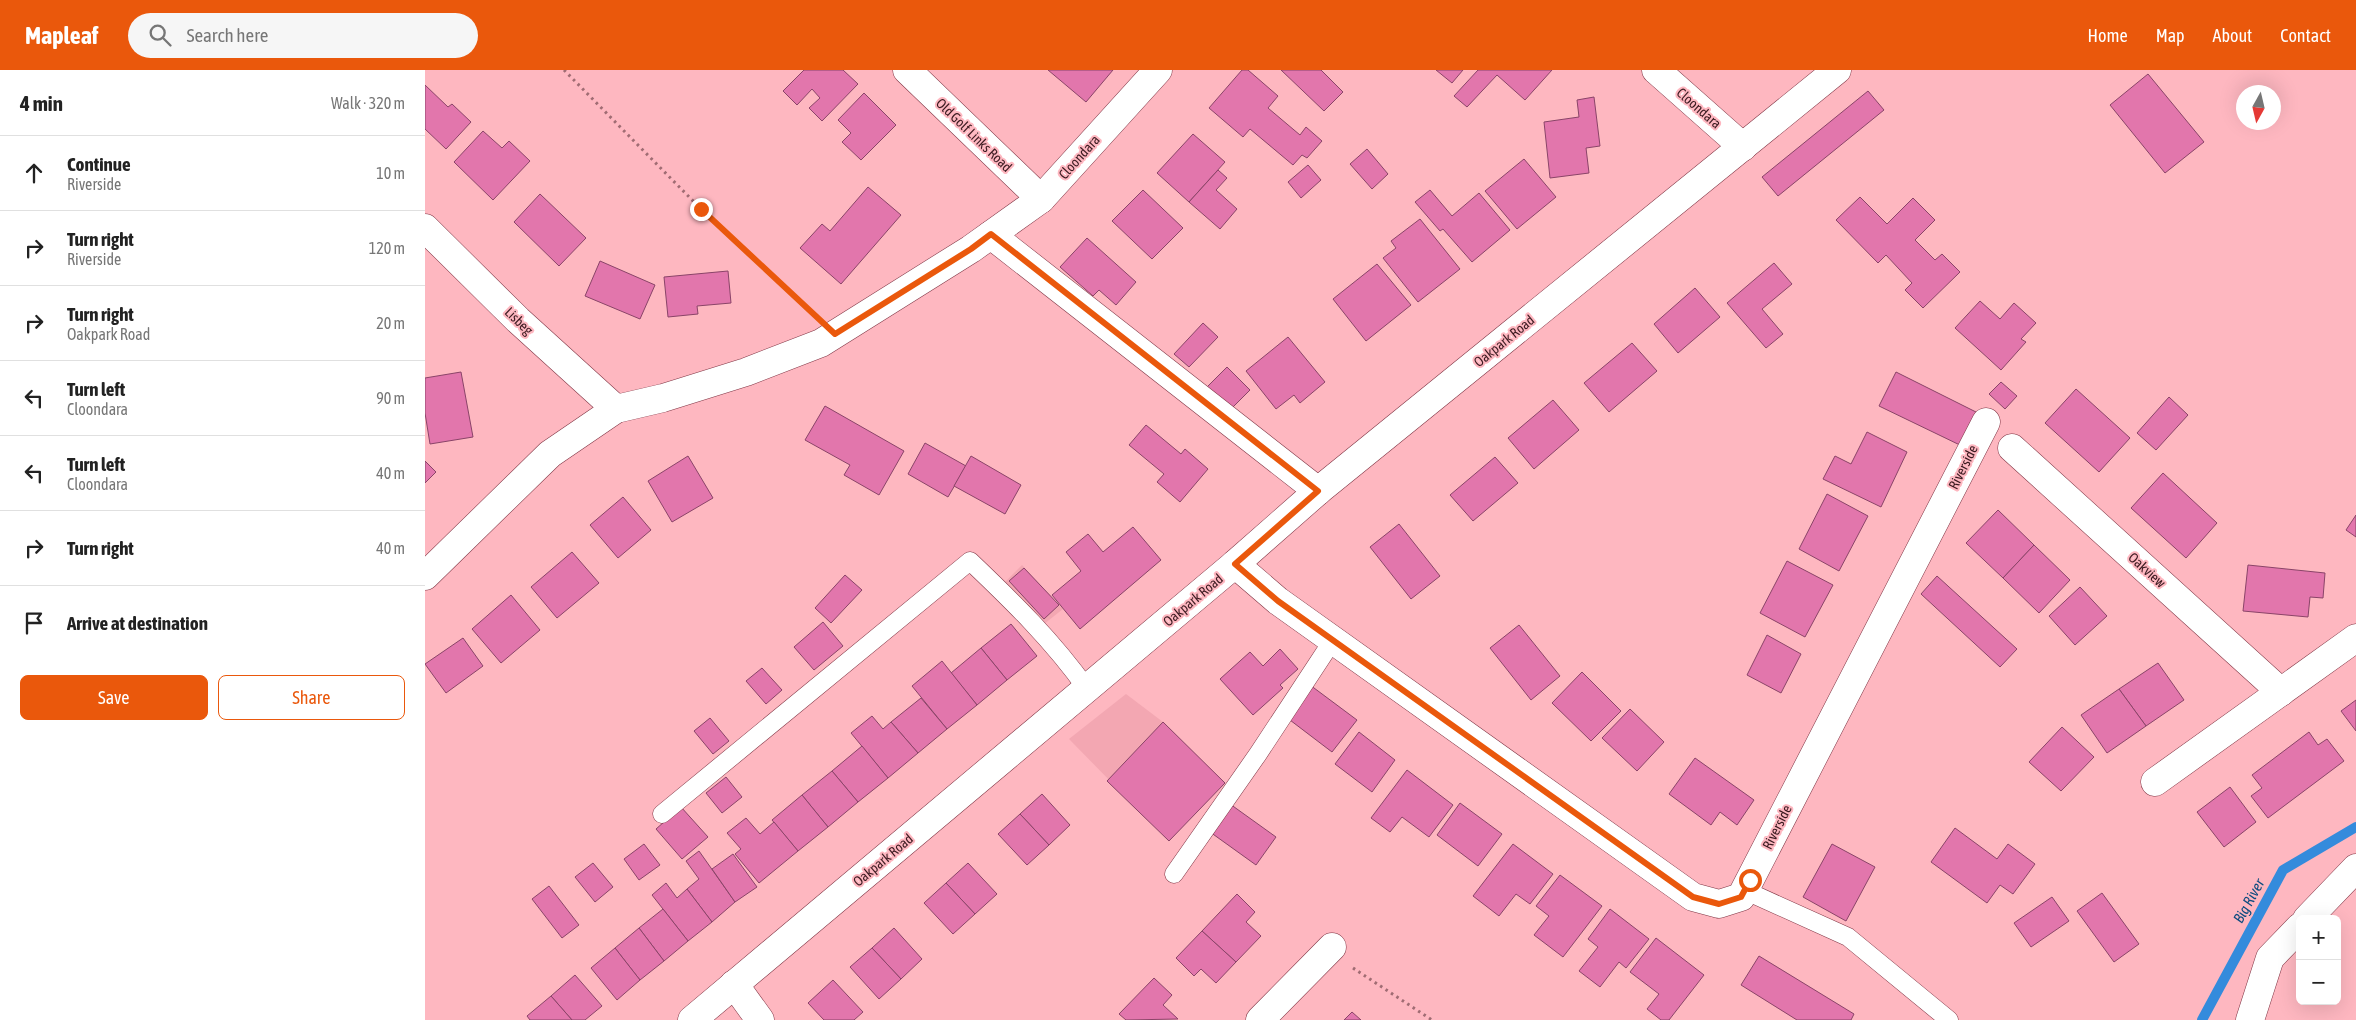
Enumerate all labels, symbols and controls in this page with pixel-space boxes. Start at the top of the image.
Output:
search box [128,13,478,58]
icon: search [146,21,174,49]
text: Mapleaf [25,22,98,49]
text: Search here [186,24,268,46]
text: Home [2088,25,2128,46]
text: Map [2156,25,2185,46]
text: About [2213,25,2252,46]
text: Contact [2280,25,2331,46]
street label: Cloondara [1674,84,1724,132]
north arrow [2236,85,2281,130]
text: 4 min [20,91,63,115]
text: Walk · 320 m [331,94,405,112]
street label: Old Golf Links Road [933,95,1015,175]
street label: Cloondara [1055,132,1103,182]
text: Continue [67,153,131,175]
icon: ahead [20,159,48,187]
text: 10 m [376,164,405,182]
text: Riverside [67,175,121,193]
route end [690,198,713,221]
text: Turn right [67,228,134,250]
icon: right [20,234,48,262]
text: 120 m [369,239,405,257]
text: Riverside [67,250,121,268]
text: Turn right [67,303,134,325]
street label: Lisbeg [502,304,536,338]
icon: right [20,309,48,337]
street label: Oakpark Road [1471,312,1537,370]
text: 20 m [376,314,405,332]
text: Oakpark Road [67,325,150,343]
text: Turn left [67,378,125,400]
icon: left [20,384,48,412]
text: 90 m [376,389,405,407]
text: Cloondara [67,400,128,418]
street label: Riverside [1945,442,1981,492]
text: Turn left [67,453,125,475]
icon: left [20,459,48,487]
text: 40 m [376,464,405,482]
text: Cloondara [67,475,128,493]
icon: right [20,534,48,562]
text: Turn right [67,537,134,559]
text: 40 m [376,539,405,557]
street label: Oakview [2125,549,2169,591]
street label: Oakpark Road [1160,570,1226,630]
icon: arrive [20,609,48,637]
text: Arrive at destination [67,612,208,634]
button: Save [20,675,208,720]
button: Share [218,675,405,720]
street label: Riverside [1759,802,1795,852]
street label: Oakpark Road [850,830,916,890]
route start [1739,869,1762,892]
water label: Big River [2230,875,2268,926]
map controls [2296,915,2341,1005]
button: + [2296,915,2341,960]
button: − [2296,960,2341,1005]

